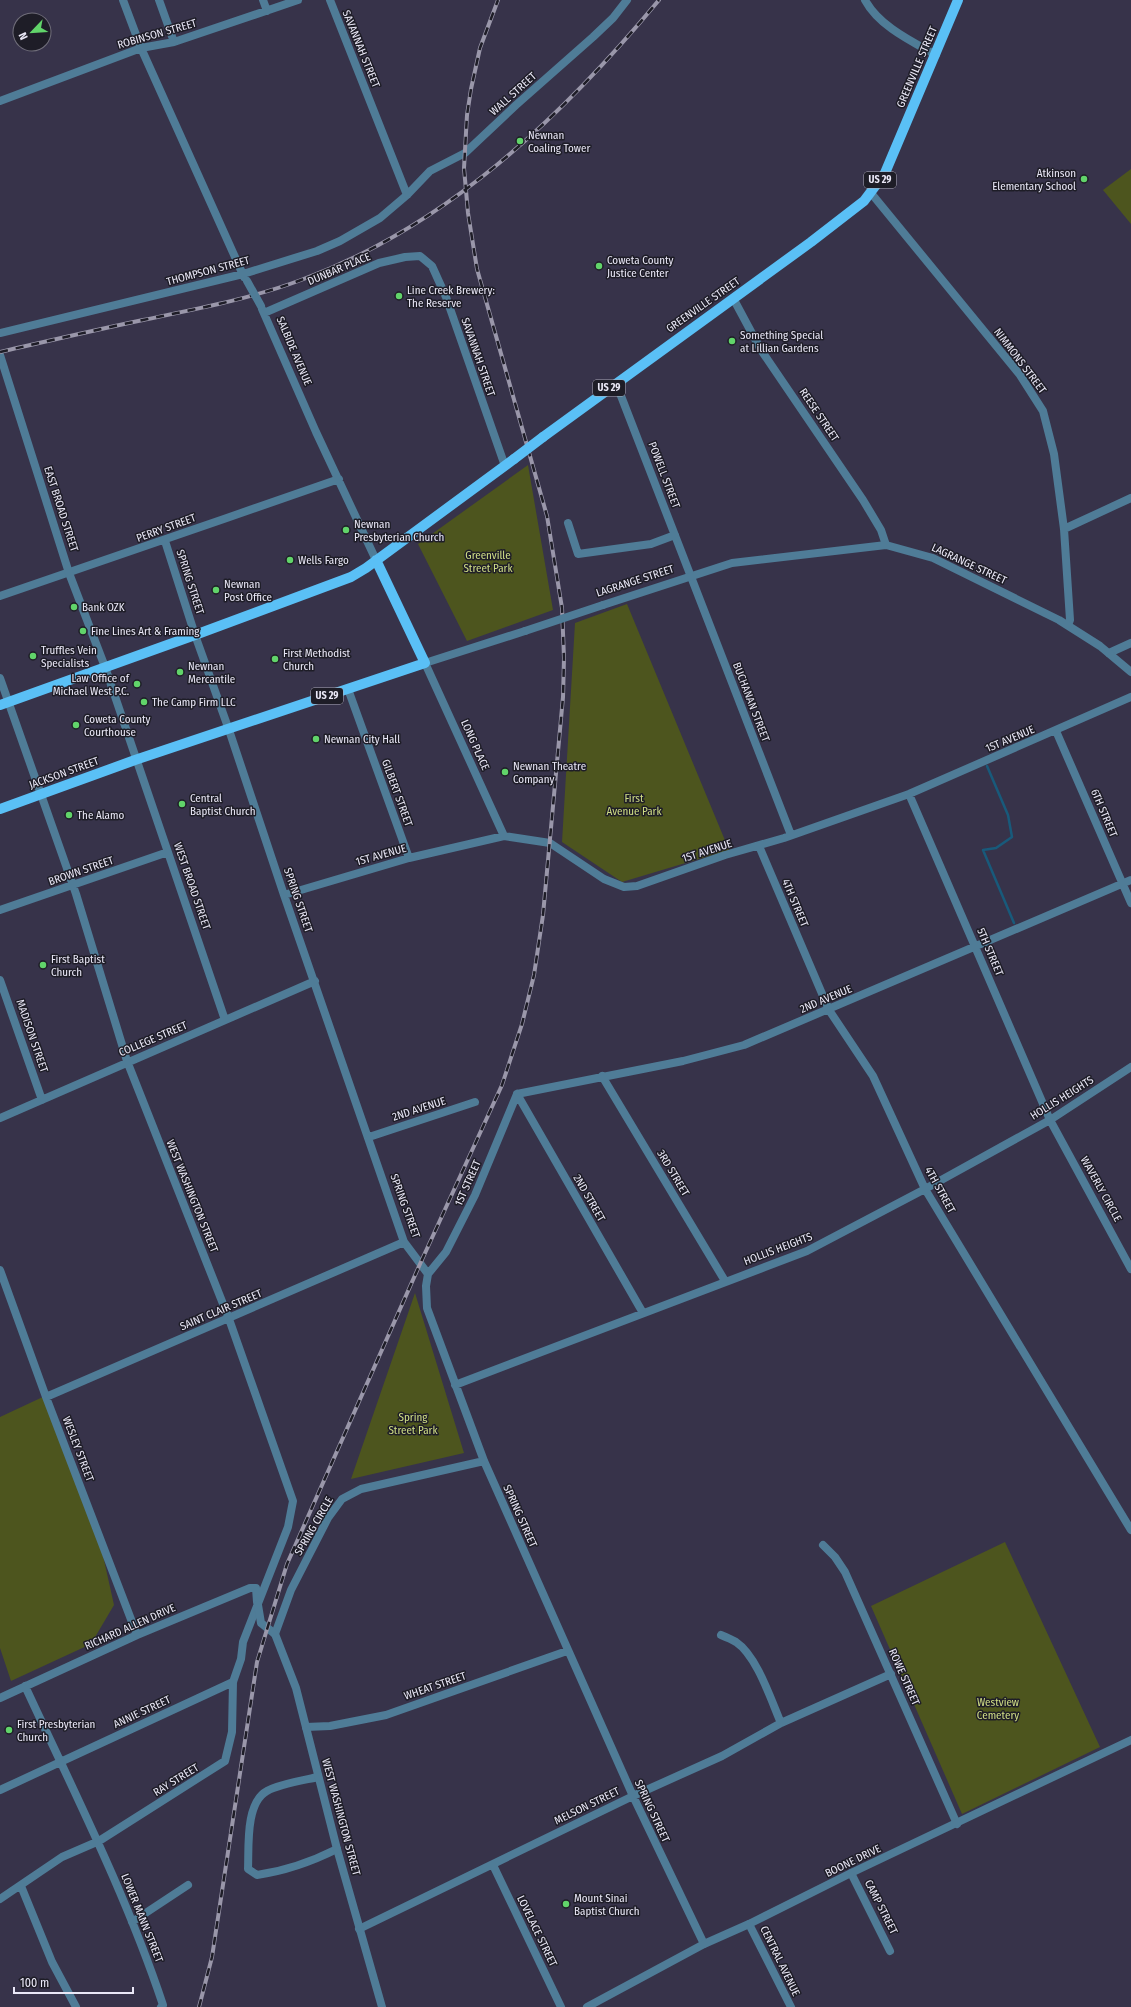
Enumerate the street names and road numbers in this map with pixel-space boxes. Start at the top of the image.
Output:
street label: SAVANNAH STREET [340,8,383,90]
street label: ROBINSON STREET [116,16,199,52]
street label: GREENVILLE STREET [894,24,940,110]
street label: WALL STREET [487,69,540,118]
road number: US 29 [864,172,896,188]
street label: DUNBAR PLACE [306,250,372,288]
street label: THOMPSON STREET [165,253,252,288]
street label: GREENVILLE STREET [664,274,743,335]
street label: SALBIDE AVENUE [274,314,314,388]
street label: SAVANNAH STREET [458,316,498,399]
street label: NIMMONS STREET [991,326,1049,397]
road number: US 29 [593,380,625,396]
street label: REESE STREET [797,386,842,445]
street label: POWELL STREET [645,440,683,511]
street label: EAST BROAD STREET [41,465,81,554]
street label: PERRY STREET [134,511,198,545]
street label: LAGRANGE STREET [930,541,1009,587]
street label: SPRING STREET [173,548,207,617]
street label: LAGRANGE STREET [594,562,676,600]
street label: BUCHANAN STREET [730,660,772,744]
road number: US 29 [311,688,343,704]
street label: LONG PLACE [458,718,492,772]
street label: 1ST AVENUE [984,723,1036,755]
street label: JACKSON STREET [27,754,102,792]
street label: GILBERT STREET [379,758,415,829]
street label: 6TH STREET [1088,787,1120,840]
street label: 1ST AVENUE [680,837,734,865]
street label: WEST BROAD STREET [171,841,213,932]
street label: 1ST AVENUE [354,842,408,868]
street label: BROWN STREET [47,853,116,888]
street label: SPRING STREET [281,866,315,935]
street label: 4TH STREET [779,877,811,930]
street label: 5TH STREET [974,926,1006,979]
street label: 2ND AVENUE [798,982,854,1016]
street label: MADISON STREET [13,998,51,1075]
street label: COLLEGE STREET [117,1018,190,1059]
street label: HOLLIS HEIGHTS [1028,1073,1097,1123]
street label: 2ND AVENUE [391,1094,447,1124]
street label: WEST WASHINGTON STREET [163,1138,221,1255]
street label: 3RD STREET [654,1148,692,1199]
street label: WAVERLY CIRCLE [1078,1154,1124,1224]
street label: 1ST STREET [452,1157,484,1208]
street label: 4TH STREET [922,1165,958,1216]
street label: SPRING STREET [387,1172,423,1241]
street label: 2ND STREET [570,1172,608,1225]
street label: HOLLIS HEIGHTS [742,1230,815,1268]
street label: SAINT CLAIR STREET [178,1287,265,1333]
street label: WESLEY STREET [60,1415,97,1484]
street label: SPRING STREET [500,1483,540,1550]
street label: SPRING CIRCLE [292,1494,336,1558]
street label: RICHARD ALLEN DRIVE [83,1601,177,1653]
street label: ROWE STREET [886,1647,923,1708]
street label: WHEAT STREET [402,1669,469,1703]
street label: ANNIE STREET [111,1693,173,1731]
street label: WEST WASHINGTON STREET [319,1757,363,1878]
street label: RAY STREET [151,1760,202,1799]
street label: SPRING STREET [632,1778,673,1845]
street label: MELSON STREET [552,1784,623,1827]
street label: BOONE DRIVE [823,1842,883,1880]
street label: LOWER MANN STREET [118,1872,166,1965]
street label: CAMP STREET [862,1878,901,1937]
street label: LOVELACE STREET [514,1893,560,1970]
street label: CENTRAL AVENUE [757,1924,803,1998]

